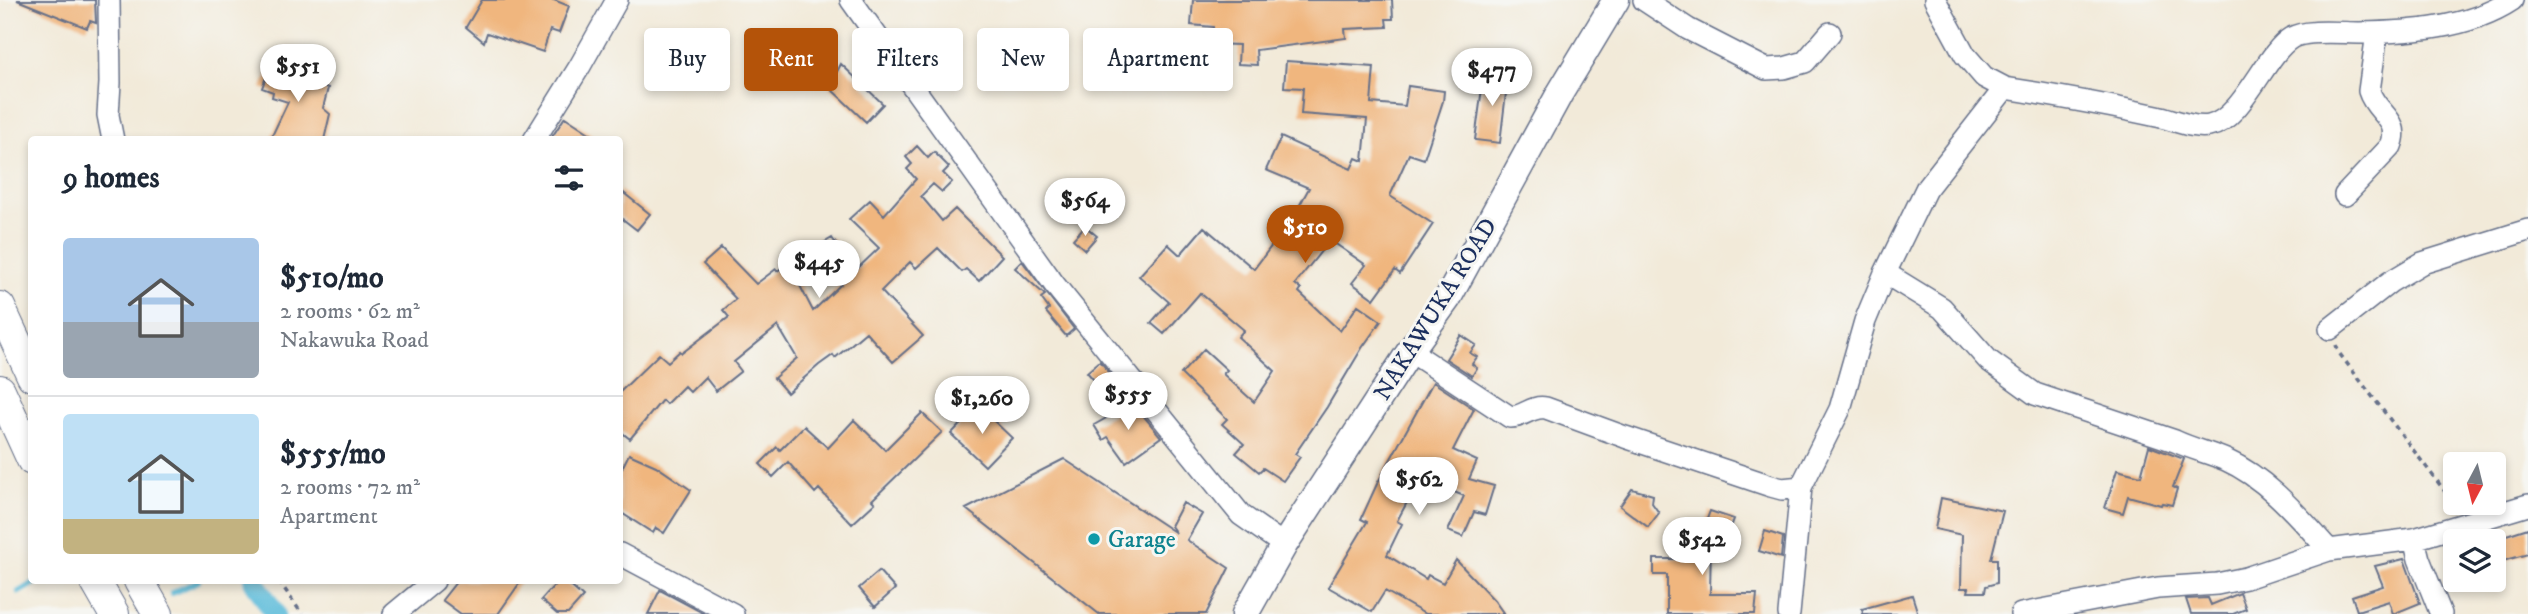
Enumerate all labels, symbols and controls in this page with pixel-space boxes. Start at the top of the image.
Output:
chip: Buy [644,28,730,91]
chip: Rent [744,28,838,91]
chip: Filters [852,28,963,91]
chip: New [977,28,1069,91]
chip: Apartment [1083,28,1233,91]
pin: $551 [257,44,339,104]
pin: $477 [1451,48,1533,108]
text: $551 [276,52,320,81]
text: $477 [1467,56,1517,85]
icon: filters [550,159,588,197]
text: 9 homes [63,160,160,197]
pin: $564 [1044,178,1126,238]
text: $564 [1060,186,1110,215]
pin: $510 [1264,205,1346,265]
text: $510 [1283,213,1327,242]
street label: NAKAWUKA ROAD [1368,213,1504,406]
pin: $445 [778,240,860,300]
text: $445 [794,248,844,277]
text: $510/mo [280,260,384,297]
icon: home [119,266,203,350]
text: 2 rooms · 62 m² [280,297,420,326]
text: Nakawuka Road [280,326,429,355]
pin: $555 [1087,372,1169,432]
pin: $1,260 [925,376,1039,436]
text: $555 [1105,380,1151,409]
text: $1,260 [951,384,1013,413]
text: $555/mo [280,436,386,473]
icon: home [119,442,203,526]
north arrow [2443,452,2506,514]
map controls [2443,452,2506,592]
pin: $562 [1378,458,1460,517]
text: $562 [1395,465,1443,494]
text: 2 rooms · 72 m² [280,473,420,502]
text: Apartment [280,502,378,531]
pin: $542 [1661,518,1743,577]
place label: Garage [1108,525,1176,555]
text: $542 [1678,525,1726,554]
button: layers [2443,529,2506,592]
marker: Garage [1086,531,1102,547]

